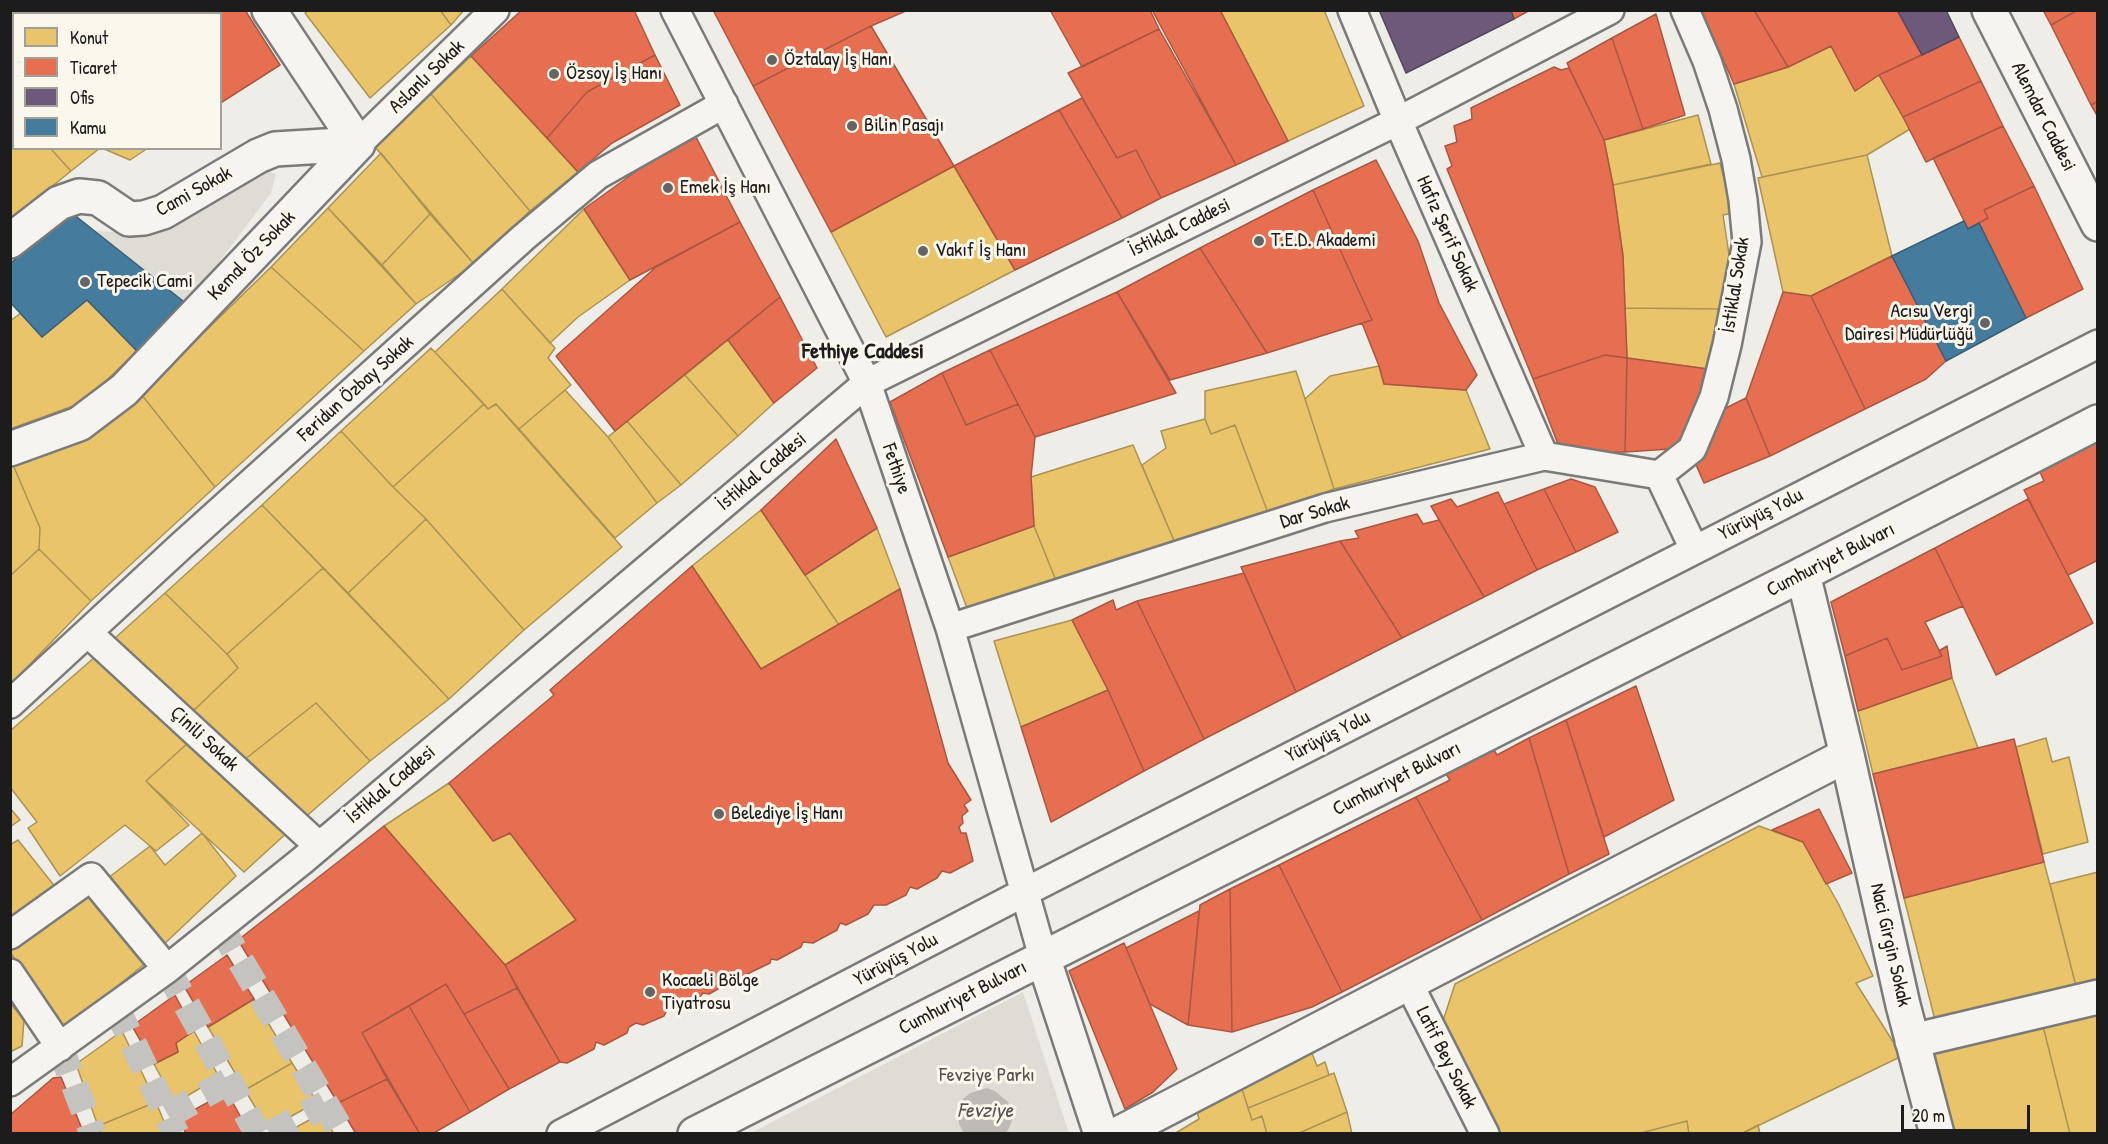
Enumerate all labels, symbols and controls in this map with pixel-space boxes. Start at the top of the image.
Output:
legend [12,12,222,150]
text: Konut [70,25,108,50]
street label: Aslanlı Sokak [384,35,470,119]
place label: Öztalay İş Hanı [784,48,892,72]
marker: Öztalay İş Hanı [765,53,779,67]
text: Ticaret [70,55,117,80]
street label: Alemdar Caddesi [2005,58,2081,176]
place label: Özsoy İş Hanı [566,62,662,86]
marker: Özsoy İş Hanı [547,67,561,81]
text: Ofis [70,85,94,110]
place label: Bilin Pasajı [864,114,944,138]
text: Kamu [70,115,106,140]
marker: Bilin Pasajı [845,119,859,133]
street label: Cami Sokak [152,161,236,223]
street label: Hafız Şerif Sokak [1411,172,1483,296]
place label: Emek İş Hanı [680,176,771,200]
marker: Emek İş Hanı [661,181,675,195]
street label: İstiklal Caddesi [1125,193,1235,263]
street label: Kemal Öz Sokak [203,206,301,306]
place label: T.E.D. Akademi [1271,229,1376,253]
marker: T.E.D. Akademi [1252,234,1266,248]
street label: İstiklal Sokak [1717,235,1755,335]
place label: Vakıf İş Hanı [935,239,1026,263]
marker: Vakıf İş Hanı [916,244,930,258]
place label: Tepecik Cami [97,270,193,294]
marker: Tepecik Cami [78,275,92,289]
place label: Acısu Vergi Dairesi Müdürlüğü [1845,300,1973,347]
marker: Acısu Vergi Dairesi Müdürlüğü [1978,316,1992,330]
street label: Feridun Özbay Sokak [293,331,419,447]
district label: Fethiye Caddesi [802,339,924,365]
street label: İstiklal Caddesi [712,428,812,516]
street label: Fethiye [876,441,916,497]
street label: Yürüyüş Yolu [1715,484,1807,546]
street label: Dar Sokak [1277,492,1353,534]
street label: Cumhuriyet Bulvarı [1763,517,1899,603]
street label: Çinili Sokak [165,701,243,777]
street label: Yürüyüş Yolu [1282,706,1374,768]
street label: Cumhuriyet Bulvarı [1329,736,1465,822]
street label: İstiklal Caddesi [341,741,441,829]
place label: Belediye İş Hanı [731,802,843,826]
marker: Belediye İş Hanı [712,807,726,821]
street label: Naci Girgin Sokak [1864,881,1916,1009]
street label: Yürüyüş Yolu [850,928,942,992]
street label: Cumhuriyet Bulvarı [895,955,1031,1041]
place label: Kocaeli Bölge Tiyatrosu [662,969,759,1016]
marker: Kocaeli Bölge Tiyatrosu [643,985,657,999]
street label: Latif Bey Sokak [1410,1003,1482,1113]
park label: Fevziye Parkı [939,1064,1035,1088]
scale bar [1904,1093,2033,1131]
water label: Fevziye [957,1098,1013,1124]
text: 20 m [1912,1103,1945,1128]

